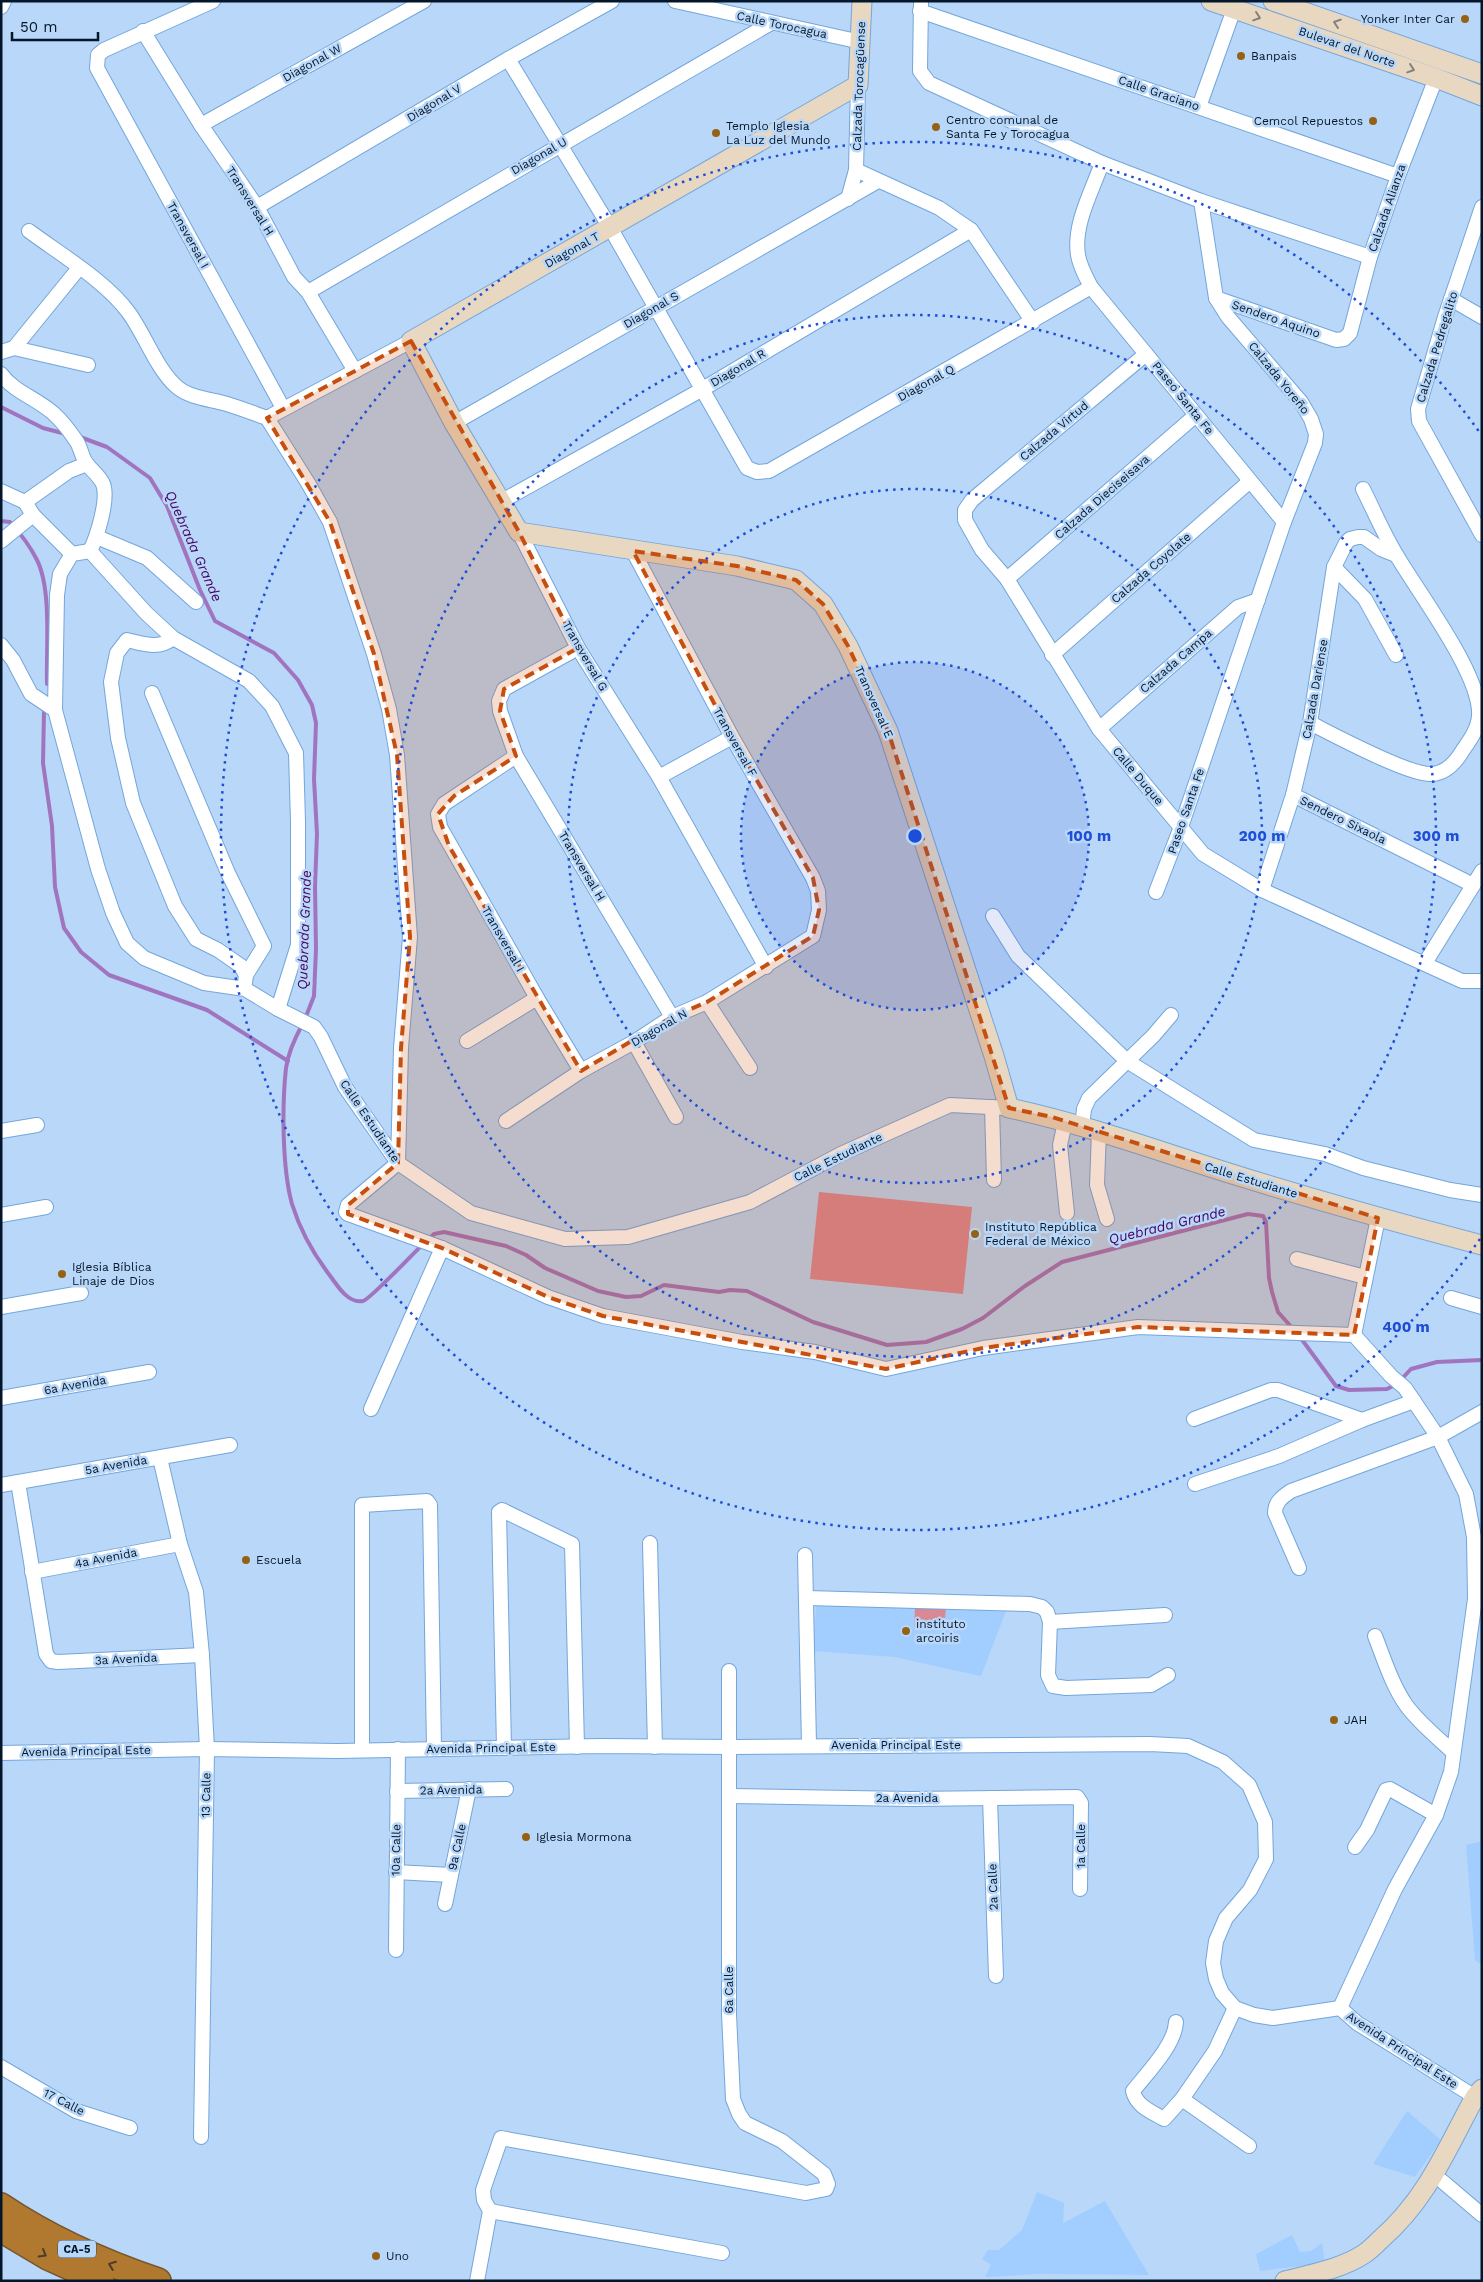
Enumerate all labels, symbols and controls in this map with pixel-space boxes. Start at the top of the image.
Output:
street label: Calle Torocagua [735,9,829,41]
scale bar [12,10,99,42]
one-way arrow [1252,11,1261,21]
place label: Yonker Inter Car [1361,12,1455,26]
marker: Yonker Inter Car [1459,13,1471,25]
text: 50 m [20,18,57,36]
one-way arrow [1333,19,1342,29]
street label: Calzada Torocagüense [850,21,868,151]
street label: Bulevar del Norte [1297,24,1397,70]
street label: Diagonal W [280,41,344,85]
place label: Banpais [1251,49,1297,63]
marker: Banpais [1235,50,1247,62]
one-way arrow [1406,63,1414,73]
street label: Calle Graciano [1117,73,1201,113]
street label: Diagonal V [404,81,464,125]
place label: Centro comunal de Santa Fe y Torocagua [946,113,1070,141]
place label: Cemcol Repuestos [1254,114,1363,128]
marker: Cemcol Repuestos [1367,115,1379,127]
place label: Templo Iglesia La Luz del Mundo [726,119,830,147]
marker: Centro comunal de Santa Fe y Torocagua [930,121,942,133]
marker: Templo Iglesia La Luz del Mundo [710,127,722,139]
street label: Diagonal U [509,134,569,178]
street label: Calzada Alianza [1365,162,1409,254]
street label: Transversal H [223,164,277,238]
street label: Transversal I [164,200,212,270]
street label: Diagonal T [542,229,602,271]
street label: Diagonal S [621,289,681,331]
street label: Calzada Pedregalito [1413,290,1461,404]
street label: Sendero Aquino [1230,297,1322,341]
street label: Calzada Yoreño [1246,339,1312,417]
street label: Diagonal R [708,346,768,390]
street label: Paseo Santa Fe [1149,359,1217,437]
street label: Diagonal Q [895,362,957,404]
street label: Calzada Virtud [1017,398,1091,464]
street label: Calzada Dieciseisava [1052,452,1152,542]
water label: Quebrada Grande [162,488,226,604]
street label: Calzada Coyolate [1108,530,1194,606]
street label: Transversal G [559,619,611,693]
street label: Calzada Campa [1137,626,1215,696]
street label: Calzada Dariense [1299,638,1331,740]
street label: Transversal E [852,664,896,741]
street label: Transversal F [710,705,760,779]
street label: Calle Duque [1110,744,1166,808]
street label: Paseo Santa Fe [1165,766,1207,856]
street label: Sendero Sixaola [1298,793,1389,847]
centre of rings [906,827,924,845]
text: 100 m [1067,827,1111,845]
text: 200 m [1239,827,1285,845]
text: 300 m [1413,827,1459,845]
street label: Transversal H [556,829,608,903]
water label: Quebrada Grande [294,870,314,990]
street label: Transversal I [479,904,527,974]
street label: Diagonal N [628,1006,690,1050]
street label: Calle Estudiante [337,1077,403,1165]
street label: Calle Estudiante [792,1130,885,1184]
street label: Calle Estudiante [1203,1159,1299,1201]
water label: Quebrada Grande [1107,1203,1227,1247]
place label: Instituto República Federal de México [985,1220,1097,1248]
marker: Instituto República Federal de México [969,1228,981,1240]
place label: Iglesia Bíblica Linaje de Dios [72,1260,155,1288]
marker: Iglesia Bíblica Linaje de Dios [56,1268,68,1280]
text: 400 m [1382,1318,1430,1336]
street label: 6a Avenida [43,1373,107,1397]
street label: 5a Avenida [84,1453,148,1477]
street label: 4a Avenida [74,1545,138,1571]
place label: Escuela [256,1553,302,1567]
marker: Escuela [240,1554,252,1566]
place label: instituto arcoiris [916,1617,966,1645]
marker: instituto arcoiris [900,1625,912,1637]
street label: 3a Avenida [94,1650,158,1668]
place label: JAH [1344,1713,1367,1727]
marker: JAH [1328,1714,1340,1726]
street label: Avenida Principal Este [831,1738,961,1752]
street label: Avenida Principal Este [426,1740,556,1756]
street label: Avenida Principal Este [21,1743,151,1759]
street label: 13 Calle [199,1772,213,1818]
street label: 2a Avenida [420,1782,483,1798]
street label: 2a Avenida [876,1791,939,1805]
street label: 9a Calle [445,1822,469,1872]
street label: 10a Calle [389,1824,403,1876]
street label: 1a Calle [1074,1824,1088,1868]
place label: Iglesia Mormona [536,1830,632,1844]
marker: Iglesia Mormona [520,1831,532,1843]
street label: 2a Calle [985,1863,1001,1911]
street label: 6a Calle [722,1966,736,2014]
street label: Avenida Principal Este [1344,2009,1460,2091]
street label: 17 Calle [41,2086,87,2118]
road number: CA-5 [58,2240,96,2258]
one-way arrow [38,2248,47,2258]
place label: Uno [386,2249,409,2263]
marker: Uno [370,2250,382,2262]
one-way arrow [108,2261,117,2271]

